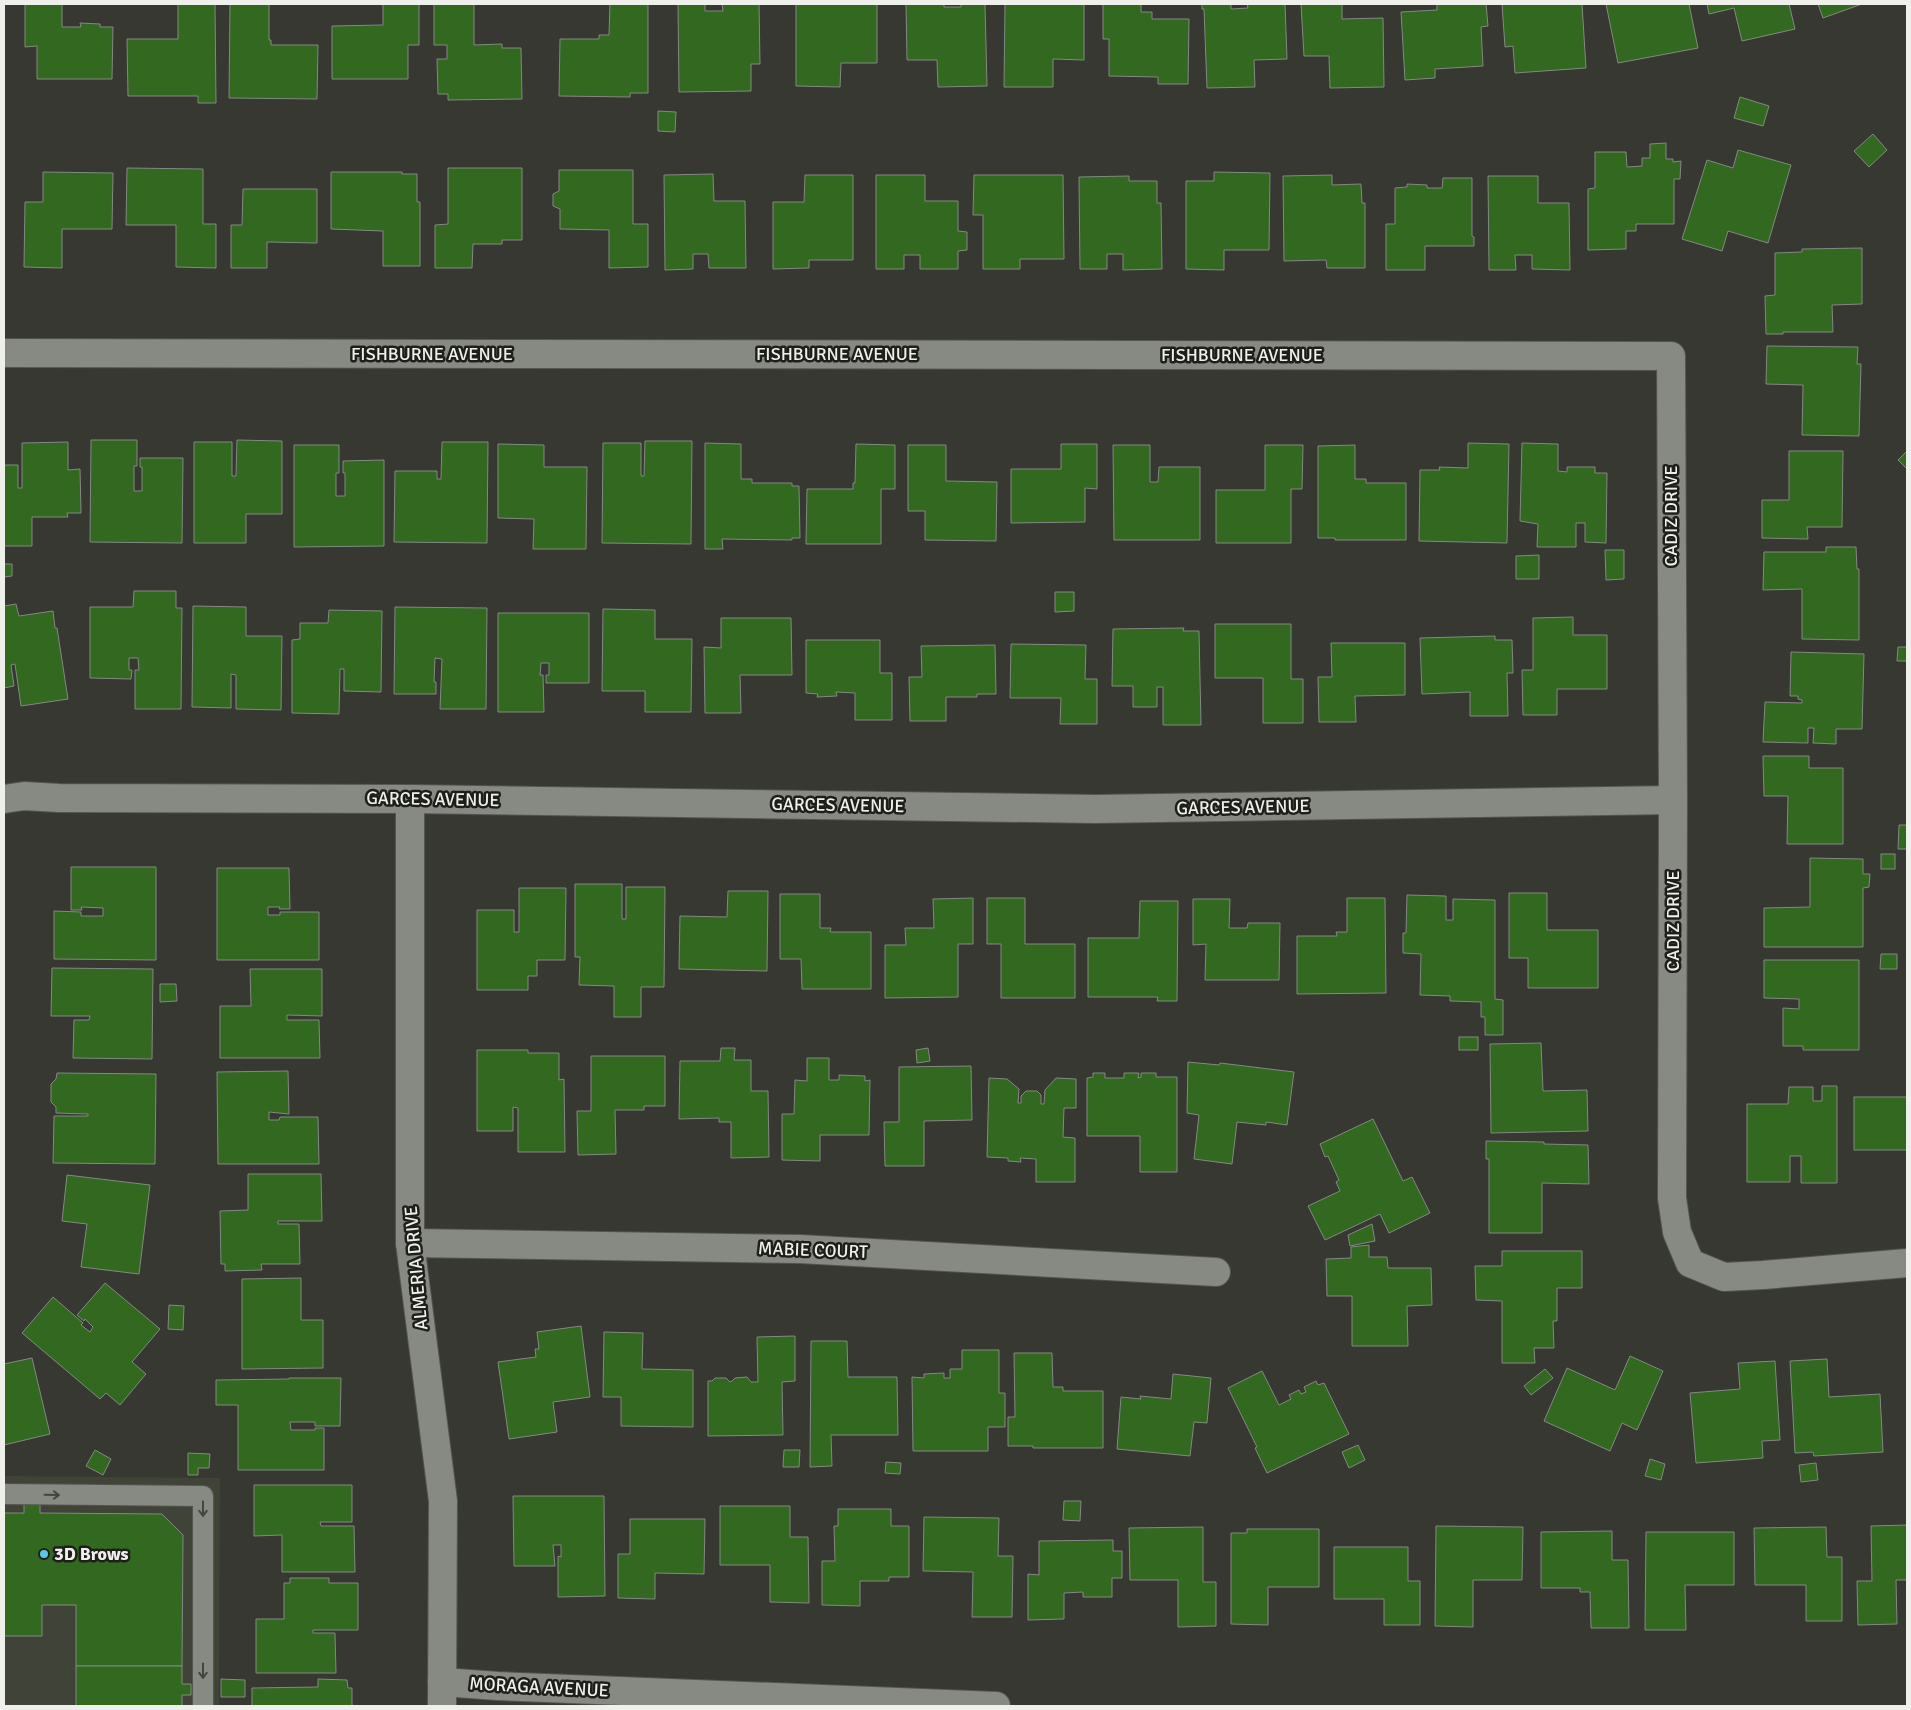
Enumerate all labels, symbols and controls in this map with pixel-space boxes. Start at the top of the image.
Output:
street label: FISHBURNE AVENUE [351,343,513,365]
street label: FISHBURNE AVENUE [756,343,918,365]
street label: FISHBURNE AVENUE [1161,344,1323,366]
street label: CADIZ DRIVE [1660,465,1682,567]
street label: GARCES AVENUE [366,787,500,811]
street label: GARCES AVENUE [771,793,905,817]
street label: GARCES AVENUE [1176,795,1310,819]
street label: CADIZ DRIVE [1662,870,1684,972]
street label: ALMERIA DRIVE [400,1205,432,1331]
street label: MABIE COURT [758,1237,868,1263]
one-way arrow [44,1490,60,1500]
one-way arrow [198,1500,208,1516]
place label: 3D Brows [54,1543,129,1565]
marker: 3D Brows [38,1548,50,1560]
one-way arrow [198,1662,208,1679]
street label: MORAGA AVENUE [469,1672,609,1702]

